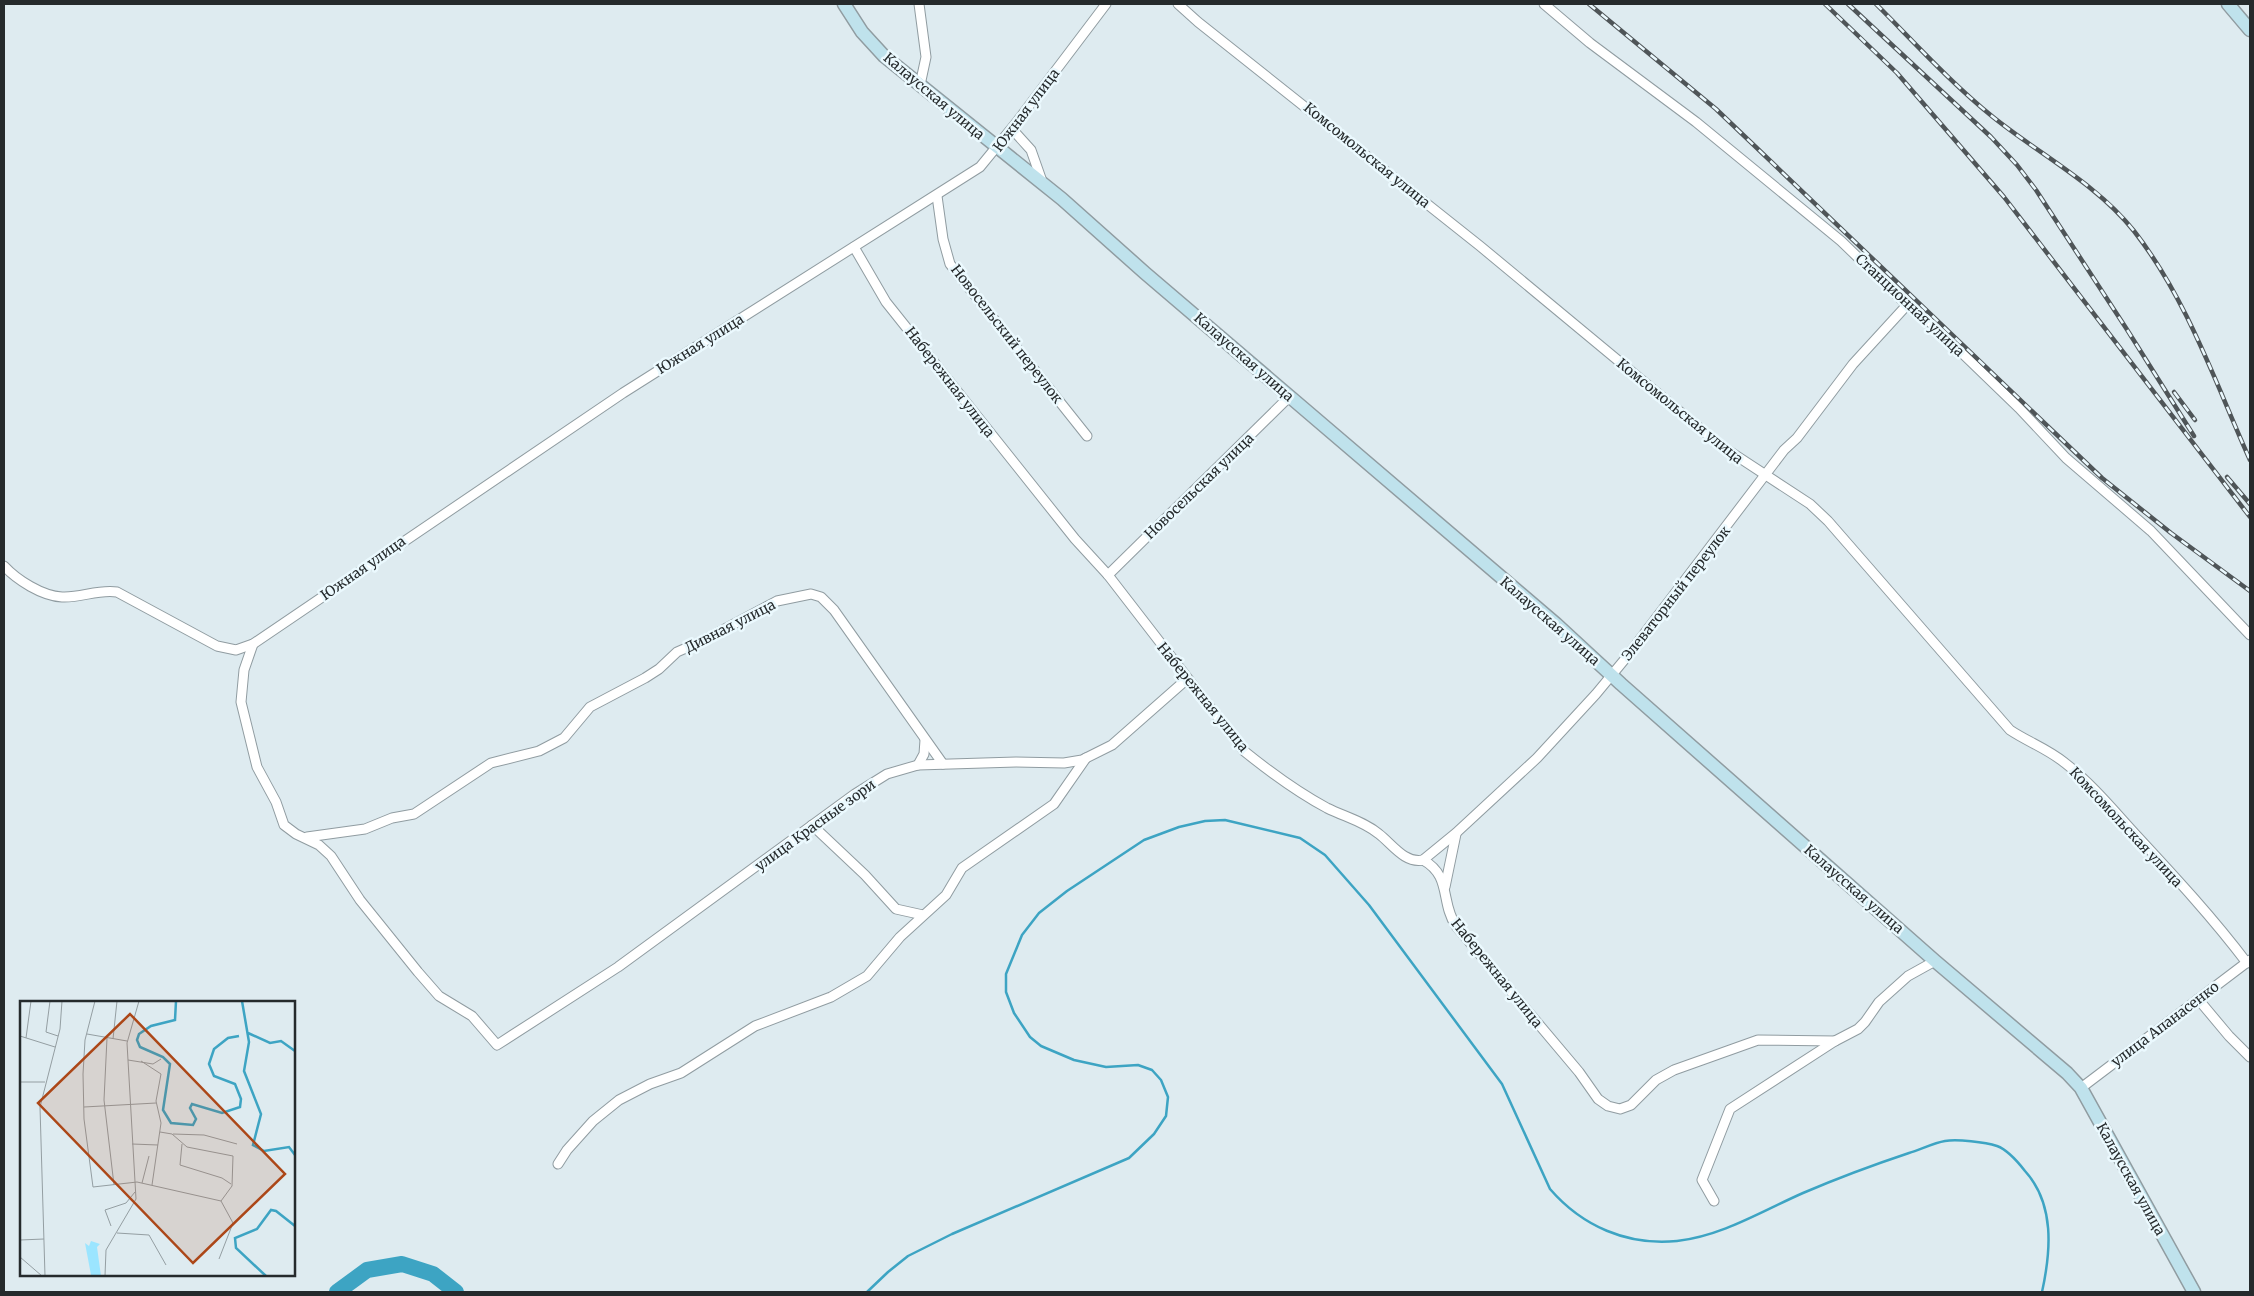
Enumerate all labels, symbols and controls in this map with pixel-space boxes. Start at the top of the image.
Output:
street label: Калаусская улица [880,49,989,144]
street label: Южная улица [989,64,1063,155]
street label: Комсомольская улица [1300,98,1434,212]
street label: Станционная улица [1852,250,1969,361]
street label: Новосельский переулок [947,261,1067,407]
street label: Калаусская улица [1190,309,1298,406]
street label: Южная улица [653,310,747,378]
street label: Набережная улица [901,323,999,441]
street label: Комсомольская улица [1613,354,1747,468]
street label: Новосельская улица [1141,429,1258,543]
street label: Элеваторный переулок [1618,522,1734,664]
street label: Южная улица [317,532,409,604]
street label: Калаусская улица [1496,573,1604,670]
street label: Дивная улица [682,595,779,657]
street label: Набережная улица [1153,639,1253,756]
street label: Комсомольская улица [2066,763,2187,891]
street label: улица Красные зори [751,775,879,875]
street label: Калаусская улица [1800,841,1908,938]
street label: Набережная улица [1447,915,1547,1032]
street label: улица Апанасенко [2107,978,2223,1070]
inset map [20,1001,295,1276]
street label: Калаусская улица [2093,1119,2170,1239]

